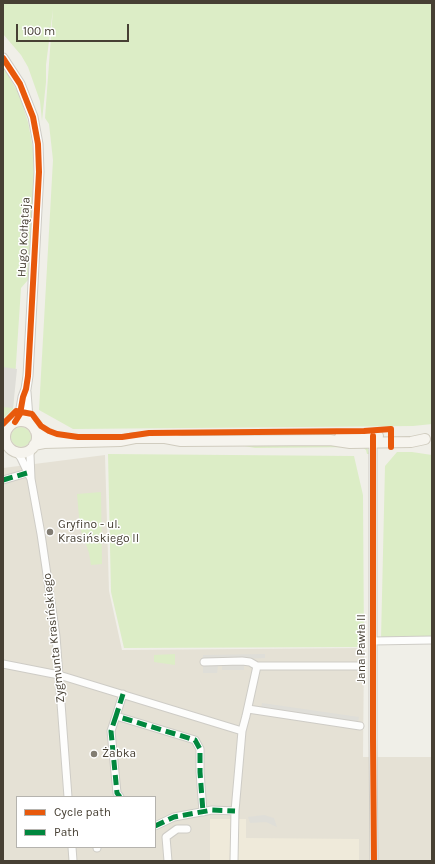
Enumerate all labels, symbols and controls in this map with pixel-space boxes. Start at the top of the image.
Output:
scale bar [18,16,131,42]
text: 100 m [23,24,55,38]
street label: Hugo Kołłątaja [15,197,33,277]
place label: Gryfino - ul. Krasińskiego II [58,518,139,546]
marker: Gryfino - ul. Krasińskiego II [45,527,55,537]
street label: Zygmunta Krasińskiego [40,572,68,704]
street label: Jana Pawła II [355,614,369,684]
place label: Żabka [102,747,136,761]
marker: Żabka [89,749,99,759]
legend [16,796,156,848]
text: Cycle path [54,805,111,819]
text: Path [54,825,79,839]

